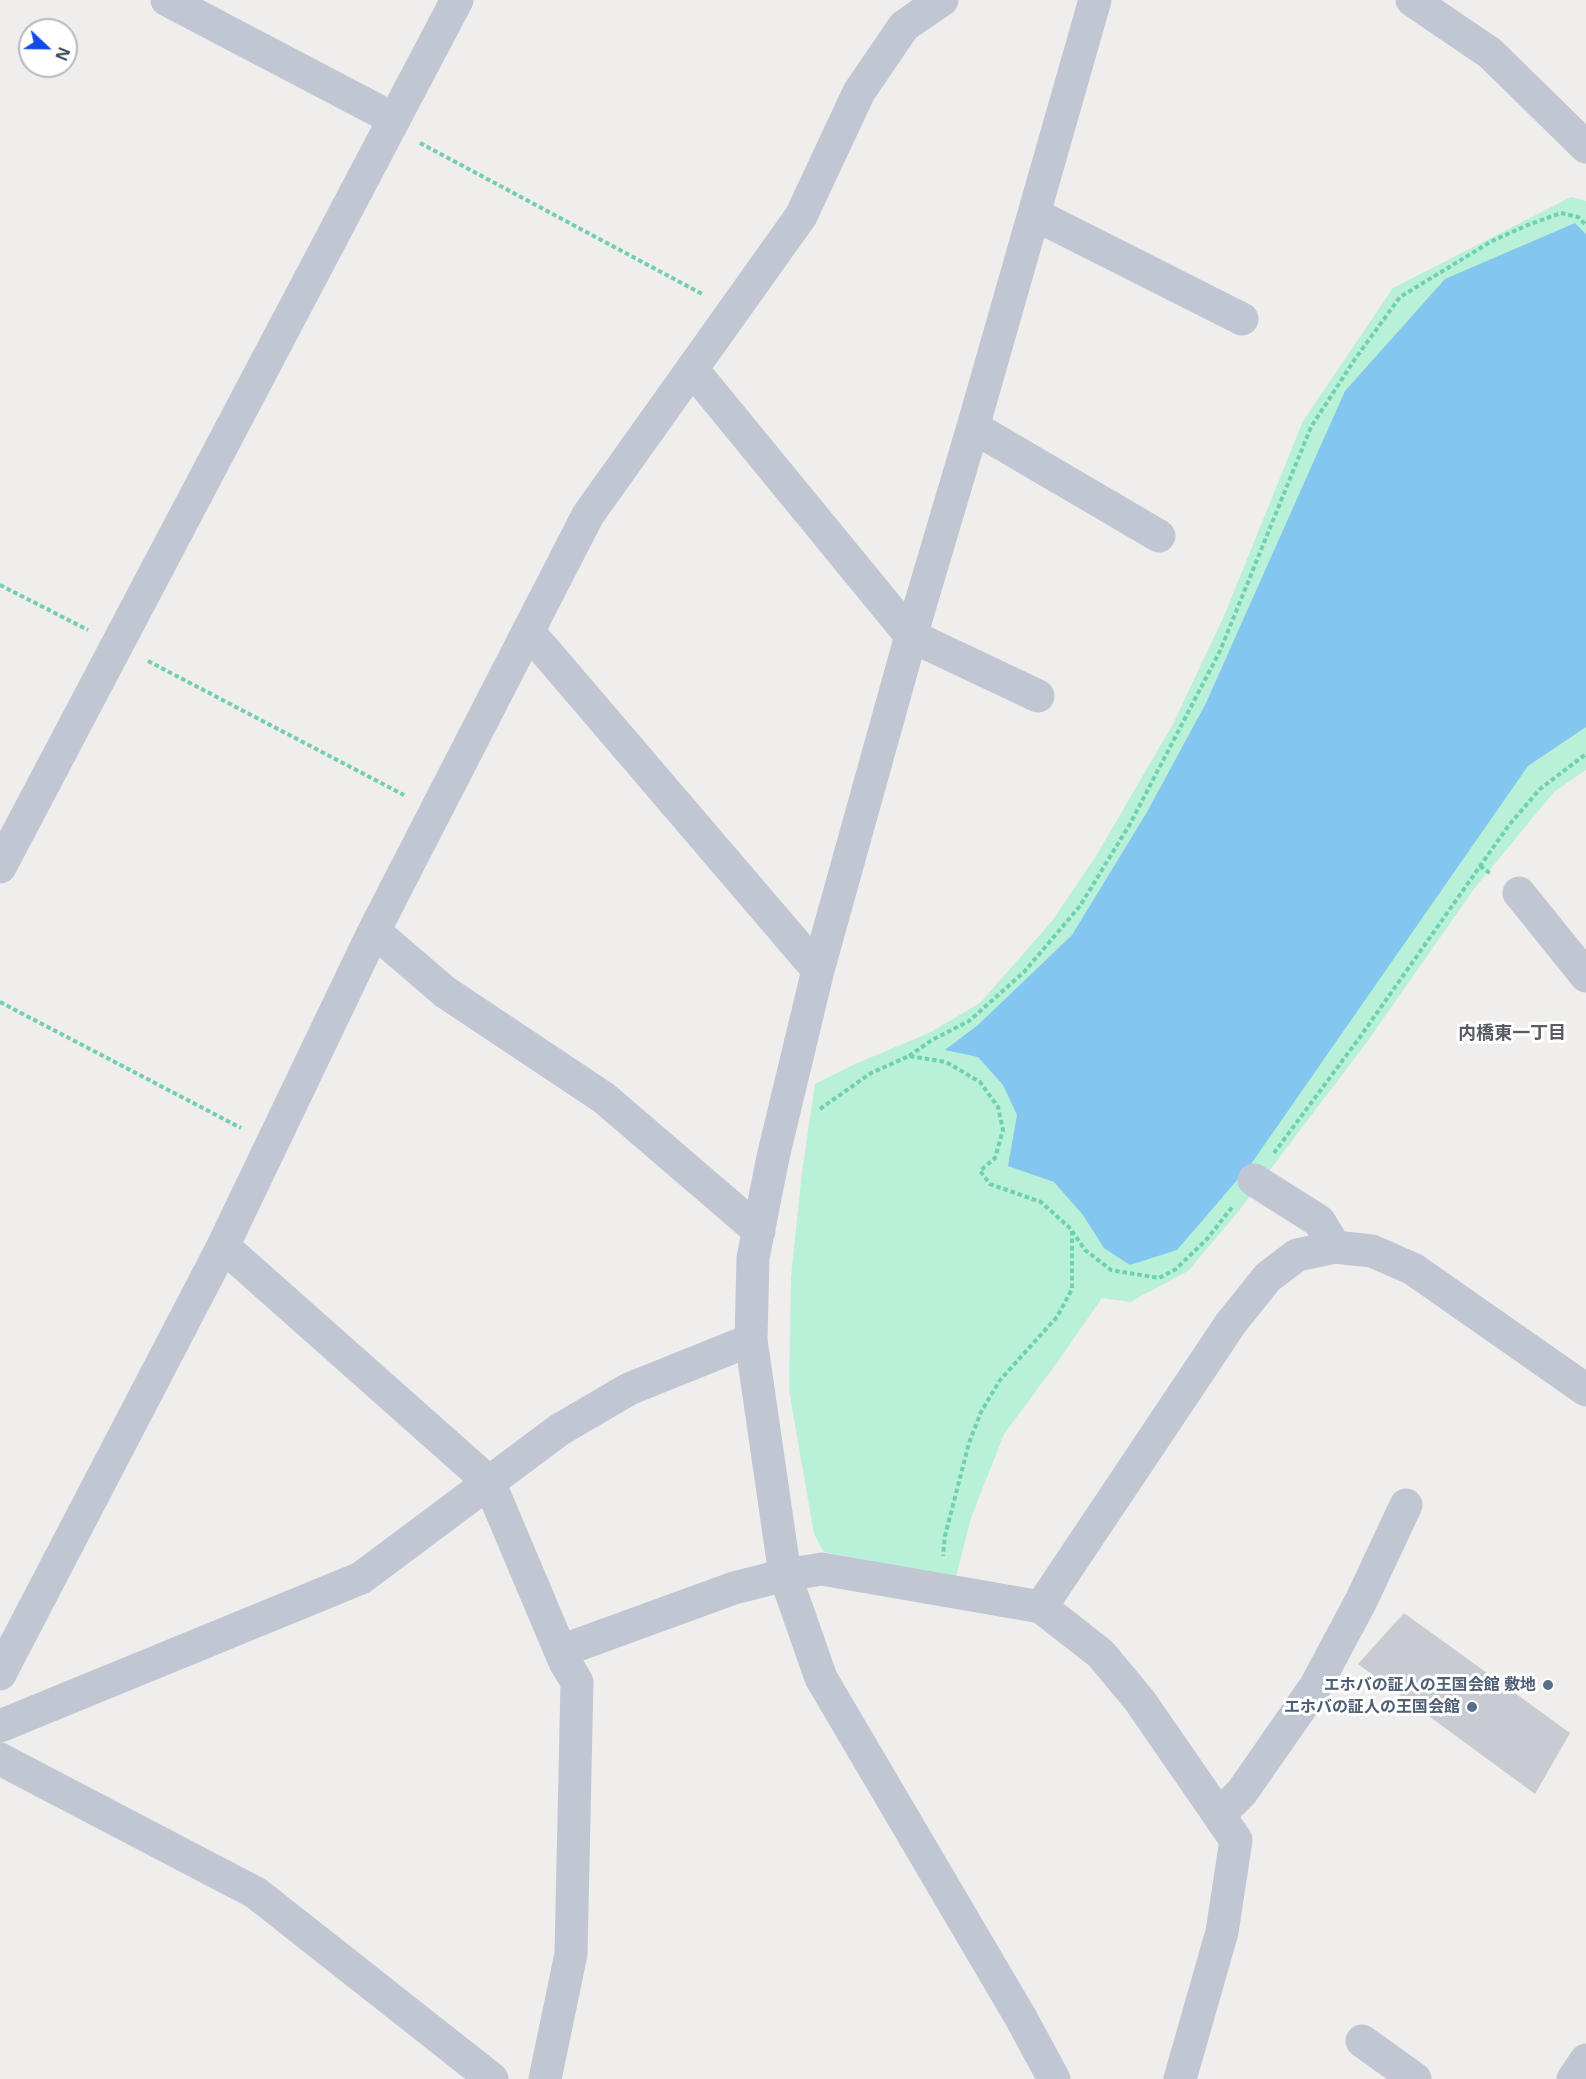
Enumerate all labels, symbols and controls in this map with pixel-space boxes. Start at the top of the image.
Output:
north arrow [18,18,78,78]
text: N [50,44,75,64]
district label: 内橋東一丁目 [1458,1023,1566,1045]
place label: エホバの証人の王国会館 敷地 [1324,1675,1536,1695]
marker: エホバの証人の王国会館 敷地 [1541,1678,1555,1692]
place label: エホバの証人の王国会館 [1284,1697,1460,1717]
marker: エホバの証人の王国会館 [1465,1700,1479,1714]

